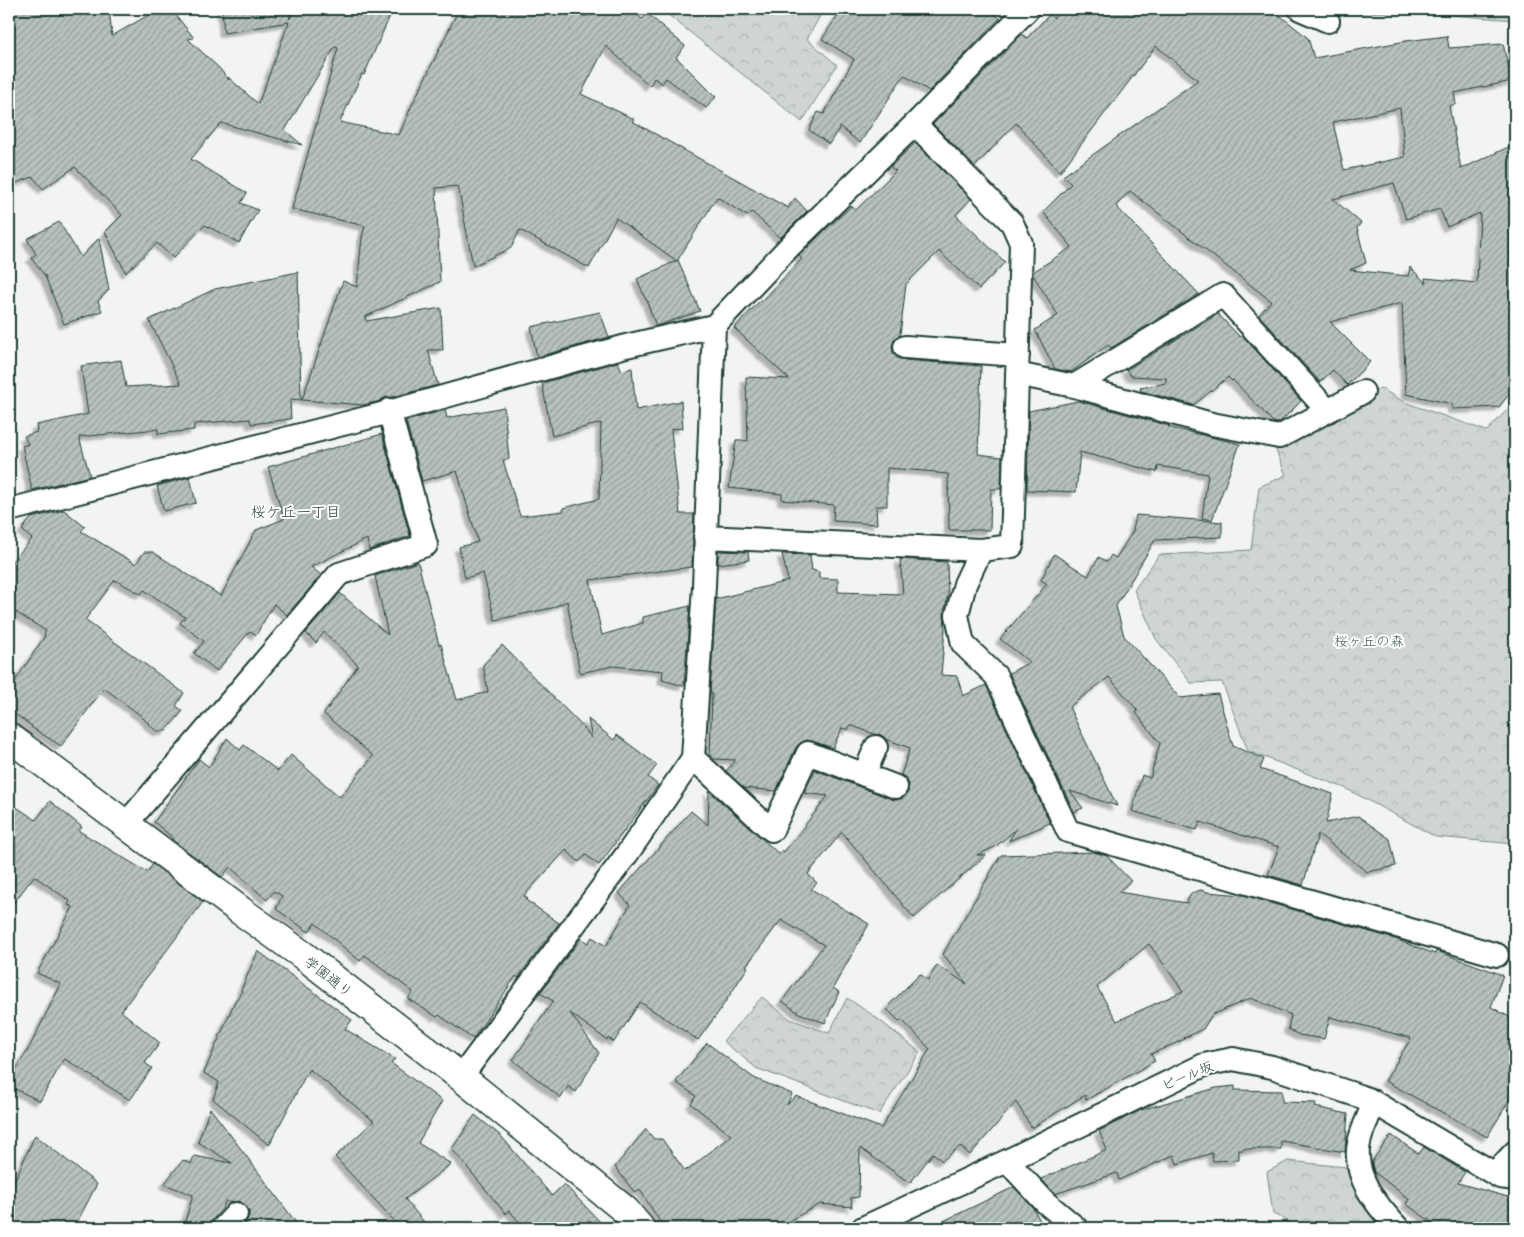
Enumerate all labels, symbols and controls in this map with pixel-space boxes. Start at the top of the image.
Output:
district label: 桜ケ丘一丁目 [251,499,341,522]
park label: 桜ヶ丘の森 [1334,630,1404,651]
street label: 学園通り [300,950,358,1002]
street label: ビール坂 [1158,1055,1216,1095]

